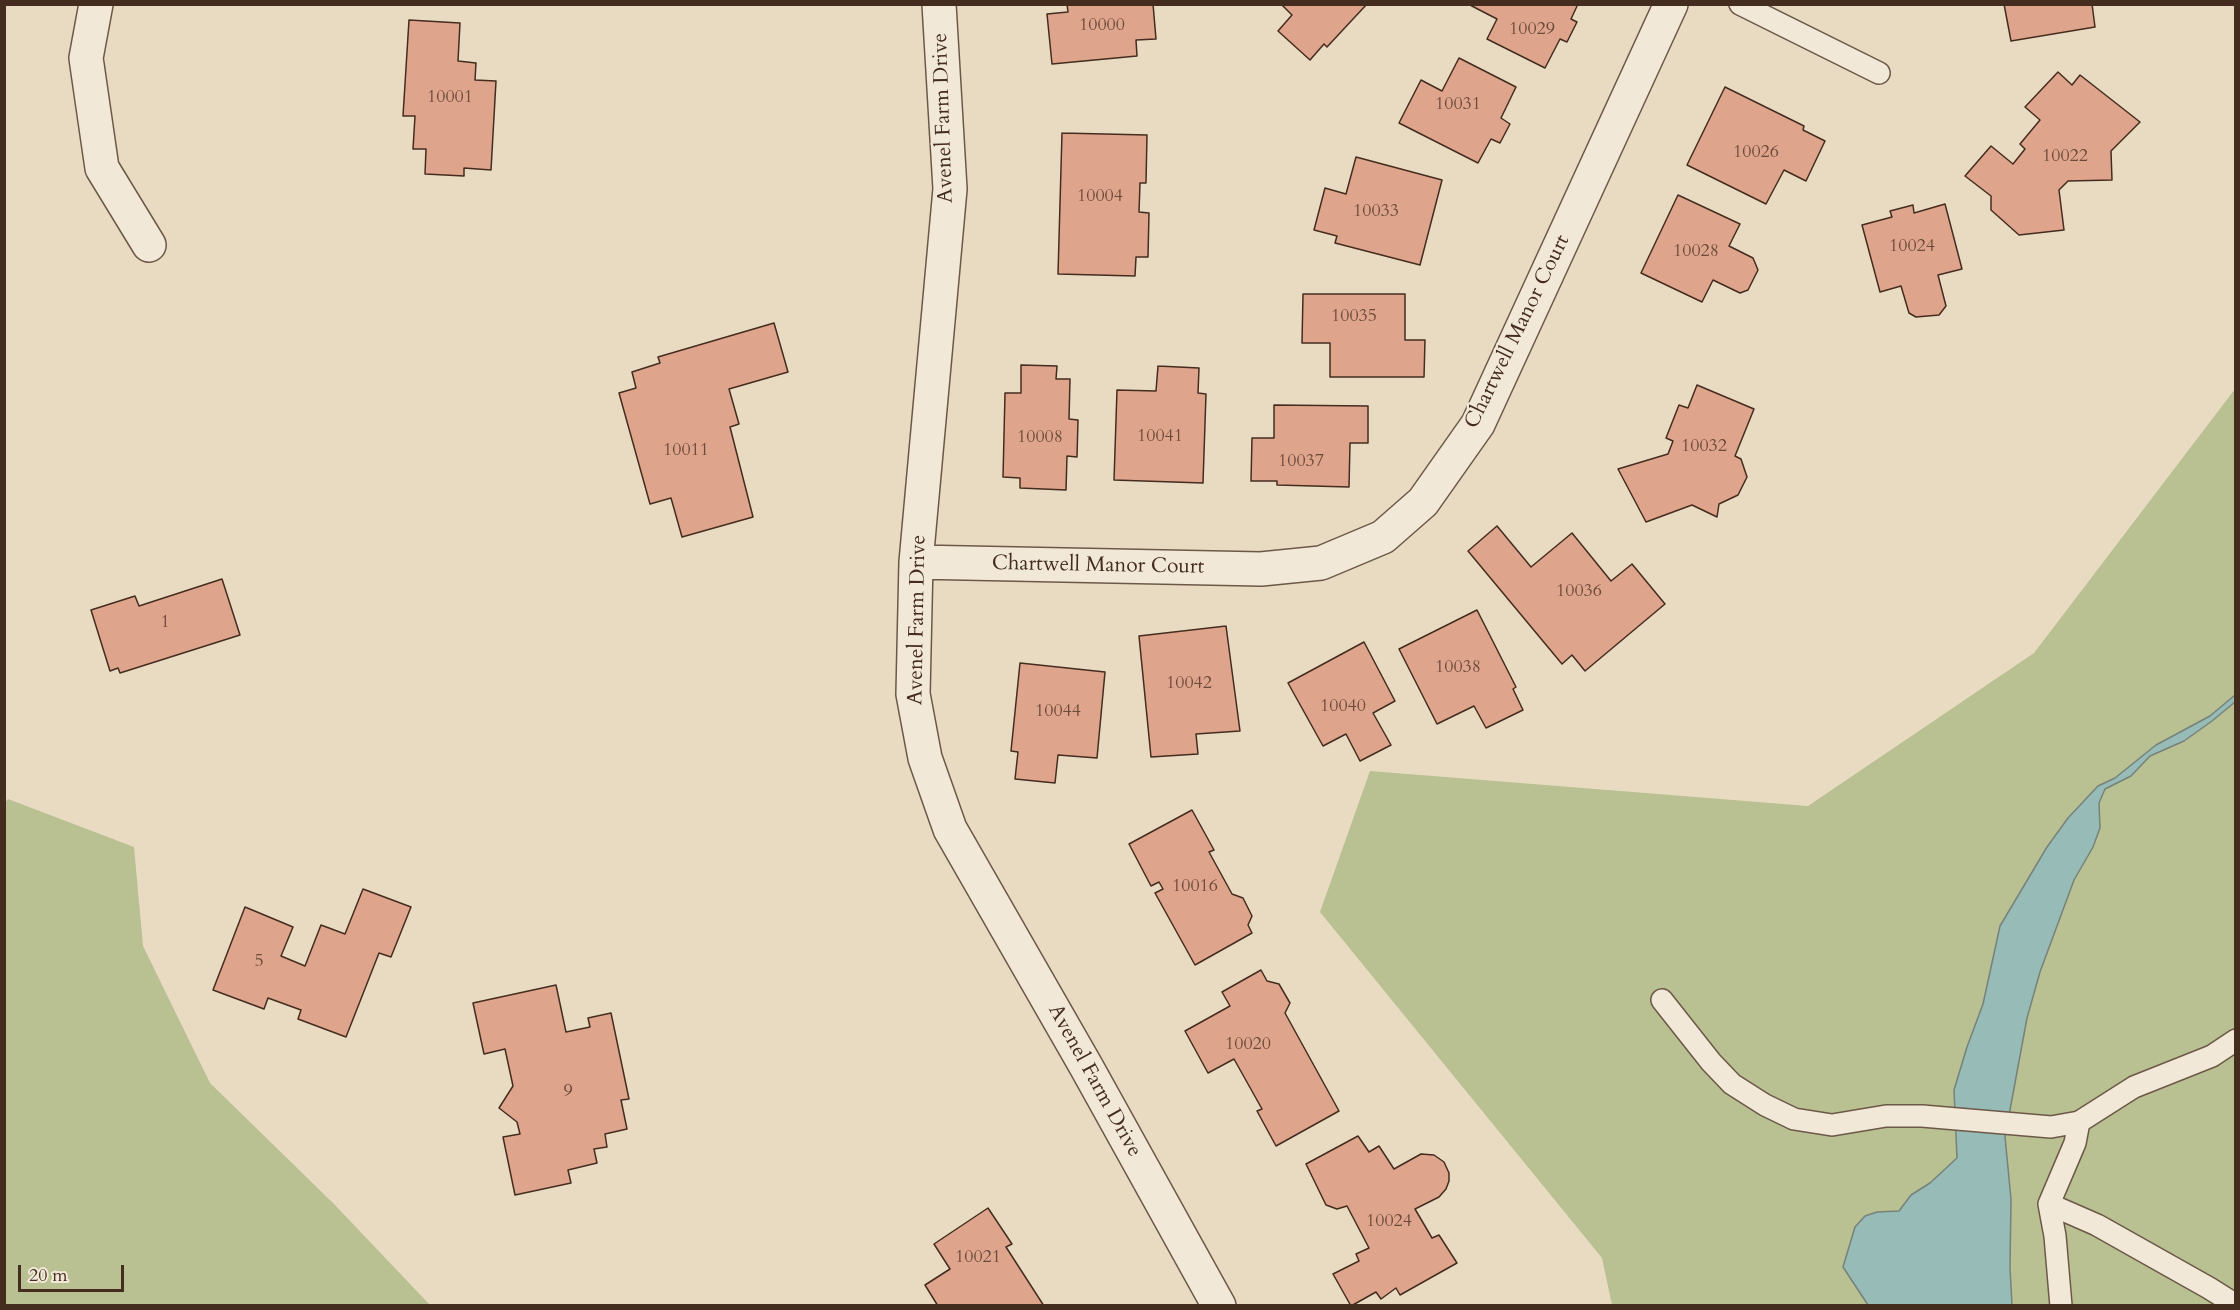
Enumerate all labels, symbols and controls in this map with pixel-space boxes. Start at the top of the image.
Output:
house number: 10000 [1079,15,1125,37]
house number: 10029 [1509,19,1555,41]
street label: Avenel Farm Drive [928,32,960,204]
house number: 10001 [427,87,473,109]
house number: 10031 [1435,94,1481,116]
house number: 10026 [1733,142,1779,164]
house number: 10022 [2042,146,2088,168]
house number: 10004 [1077,186,1123,208]
house number: 10033 [1353,201,1399,223]
street label: Chartwell Manor Court [1460,231,1576,433]
house number: 10024 [1889,236,1935,258]
house number: 10028 [1673,241,1719,263]
house number: 10035 [1331,306,1377,328]
house number: 10041 [1137,426,1183,448]
house number: 10008 [1017,427,1063,449]
house number: 10032 [1681,436,1727,458]
house number: 10011 [663,440,709,462]
house number: 10037 [1278,451,1324,473]
street label: Avenel Farm Drive [904,535,932,705]
street label: Chartwell Manor Court [992,552,1204,580]
house number: 10036 [1556,581,1602,603]
house number: 1 [160,612,170,634]
house number: 10038 [1435,657,1481,679]
house number: 10042 [1166,673,1212,695]
house number: 10040 [1320,696,1366,718]
house number: 10044 [1035,701,1081,723]
house number: 10016 [1172,876,1218,898]
house number: 5 [254,951,264,973]
street label: Avenel Farm Drive [1042,1000,1146,1162]
house number: 10020 [1225,1034,1271,1056]
house number: 9 [563,1081,573,1103]
house number: 10024 [1366,1211,1412,1233]
house number: 10021 [955,1247,1001,1269]
scale bar [21,1253,128,1291]
text: 20 m [29,1263,68,1288]

